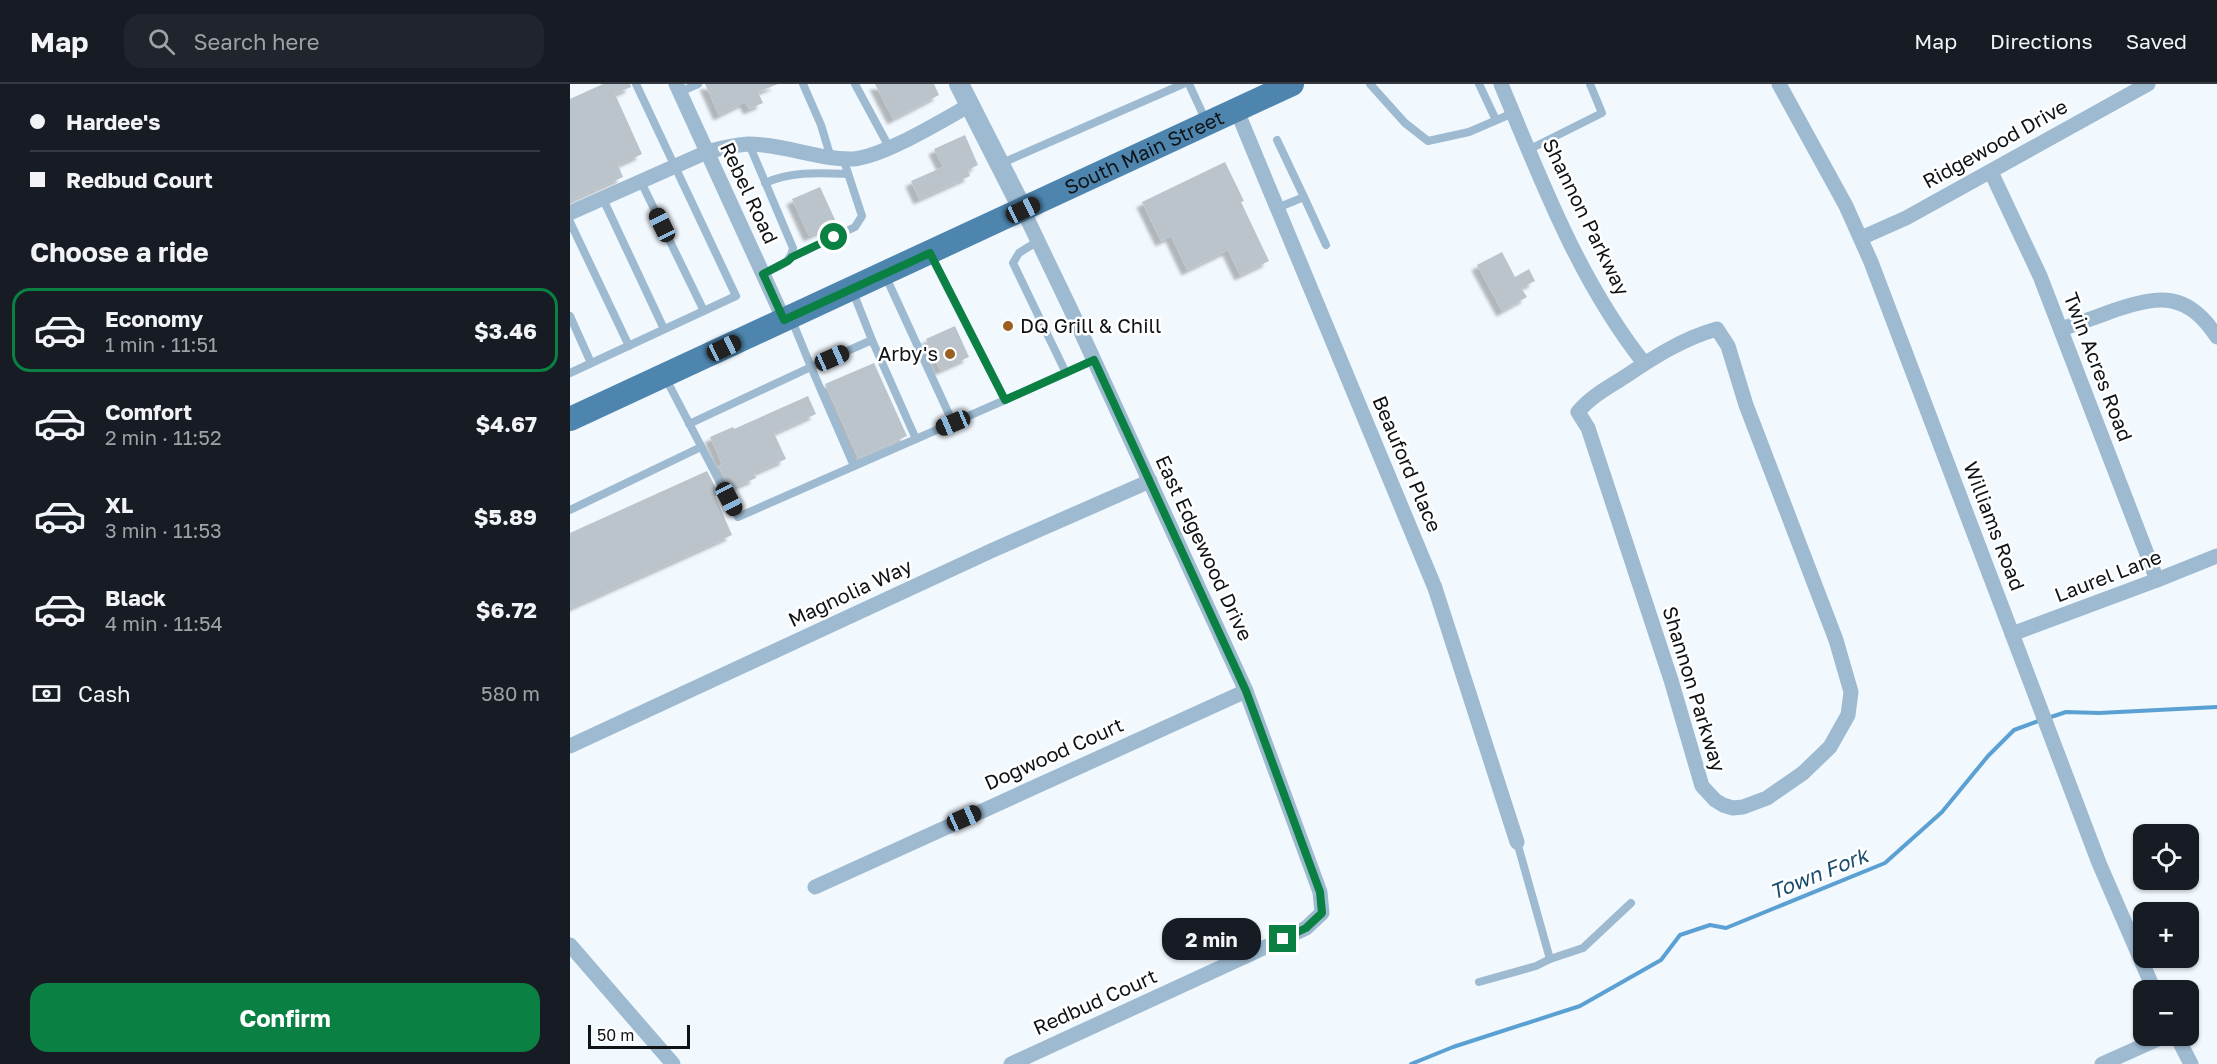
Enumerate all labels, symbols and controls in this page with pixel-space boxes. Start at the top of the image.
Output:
search box [124,14,544,68]
text: Map [30,25,88,58]
icon: search [145,25,178,58]
text: Search here [193,28,319,55]
text: Map [1914,28,1957,54]
text: Directions [1990,28,2093,54]
text: Saved [2126,28,2187,54]
street label: Ridgewood Drive [1918,93,2071,193]
street label: South Main Street [1060,104,1227,199]
text: Hardee's [66,108,161,135]
street label: Shannon Parkway [1538,134,1635,299]
street label: Rebel Road [716,138,784,247]
text: Redbud Court [66,166,213,193]
car [1003,194,1043,226]
car [646,205,678,245]
route start [820,223,847,250]
text: Choose a ride [30,236,209,268]
street label: Twin Acres Road [2060,289,2138,444]
icon: car [33,303,87,357]
text: Economy [105,305,203,332]
place label: DQ Grill & Chill [1020,313,1161,337]
text: $3.46 [474,317,537,344]
marker: DQ Grill & Chill [1001,319,1015,333]
text: 1 min · 11:51 [105,332,218,356]
car [704,332,744,364]
place label: Arby's [878,341,938,365]
car [812,342,852,374]
marker: Arby's [943,347,957,361]
street label: Beauford Place [1368,392,1447,535]
icon: car [33,396,87,450]
text: Comfort [105,398,192,425]
car [933,408,973,438]
text: $4.67 [476,410,537,437]
text: 2 min · 11:52 [105,425,222,449]
street label: East Edgewood Drive [1151,451,1258,644]
street label: Williams Road [1959,458,2031,594]
car [713,479,745,519]
icon: car [33,489,87,543]
text: XL [105,491,133,518]
text: $5.89 [474,503,537,530]
text: 3 min · 11:53 [105,518,222,542]
street label: Laurel Lane [2051,544,2164,606]
street label: Magnolia Way [784,553,915,631]
icon: car [33,582,87,636]
text: Black [105,584,166,611]
text: $6.72 [476,596,537,623]
street label: Shannon Parkway [1658,603,1732,774]
text: 4 min · 11:54 [105,611,223,635]
icon: cash [30,677,63,710]
text: Cash [78,680,131,707]
text: 580 m [481,681,540,705]
street label: Dogwood Court [980,712,1127,794]
car [944,802,984,834]
map controls [2133,824,2199,1046]
button: locate [2133,824,2199,890]
water label: Town Fork [1766,841,1874,905]
button: + [2133,902,2199,968]
callout: 2 min [1163,918,1262,960]
route end [1269,925,1296,952]
text: 2 min [1185,927,1238,951]
street label: Redbud Court [1029,963,1160,1039]
button: − [2133,980,2199,1046]
button: Confirm [30,983,540,1052]
scale bar [588,1022,690,1050]
text: 50 m [597,1025,634,1045]

